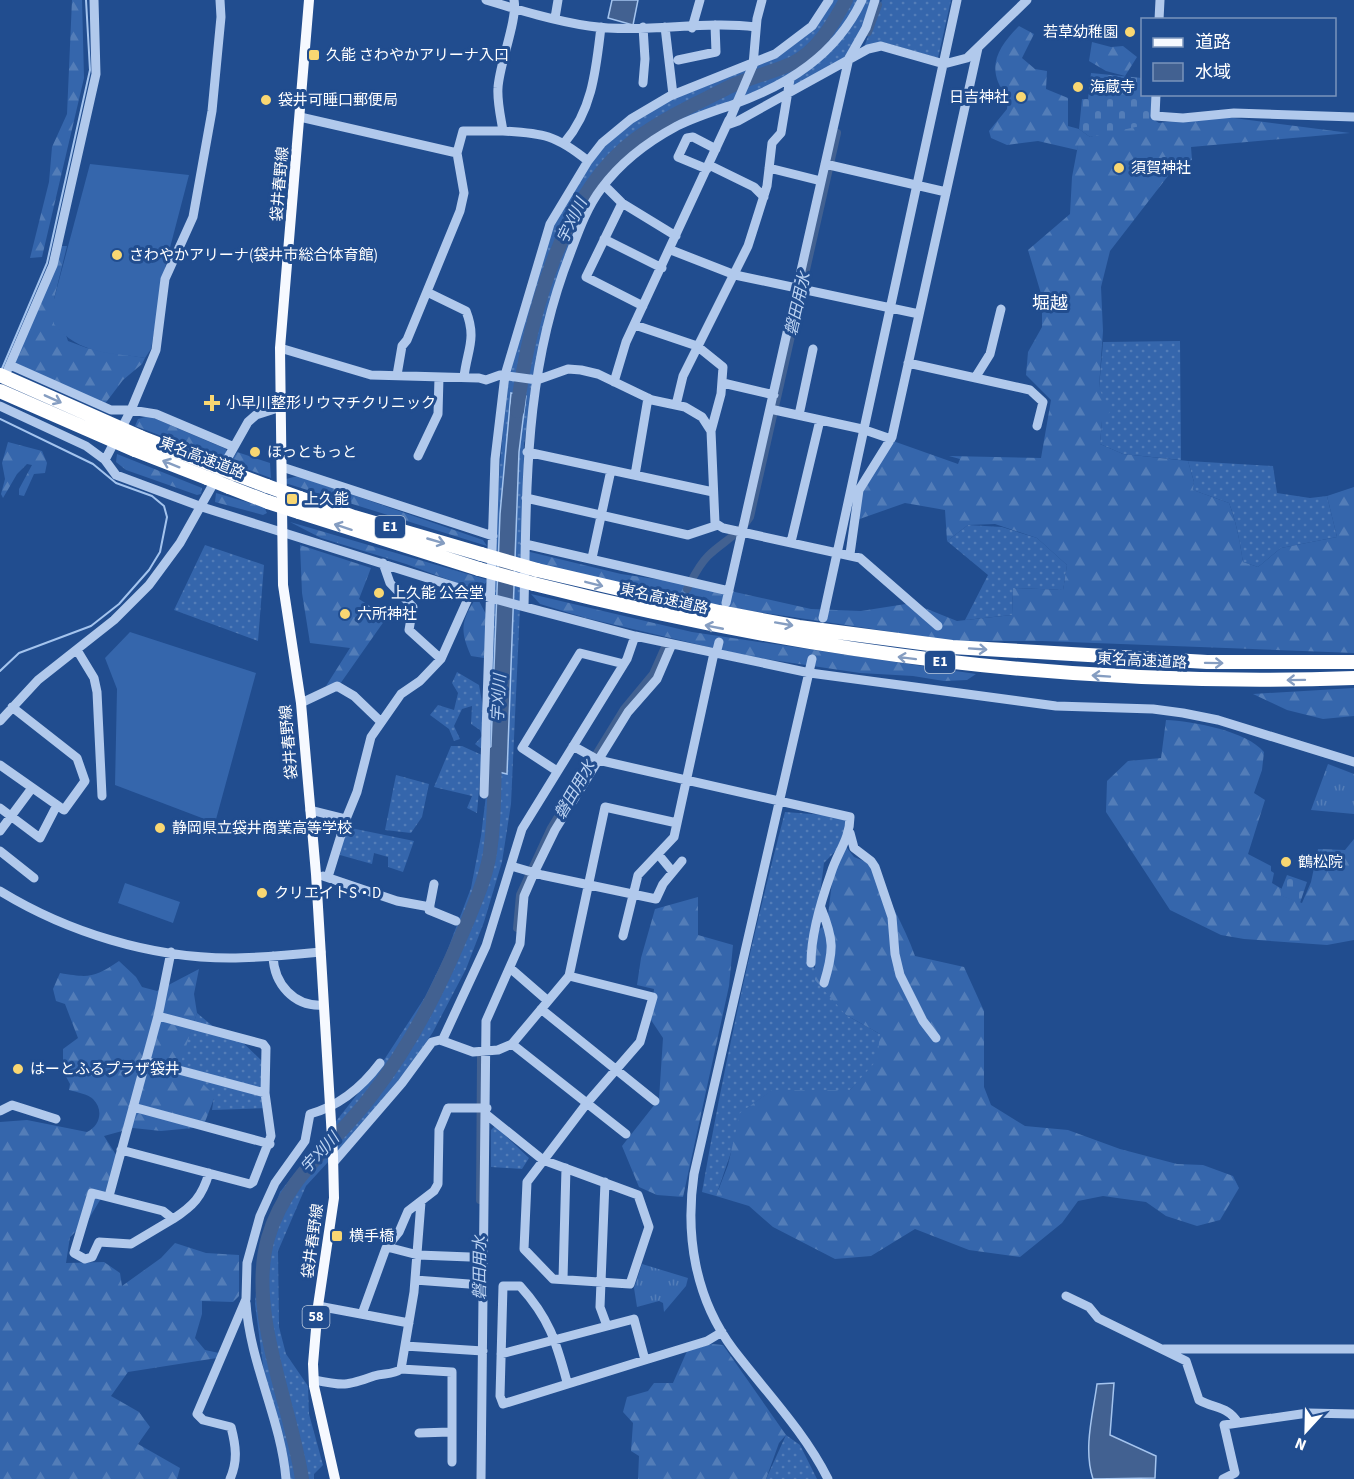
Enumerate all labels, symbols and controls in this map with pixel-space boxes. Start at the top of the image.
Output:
legend [1141,18,1336,96]
place label: 若草幼稚園 [1043,22,1118,43]
marker: 若草幼稚園 [1123,25,1137,39]
text: 道路 [1195,30,1231,55]
place label: 久能 さわやかアリーナ入口 [326,45,509,66]
marker: 久能 さわやかアリーナ入口 [307,48,321,62]
text: 水域 [1195,60,1231,85]
place label: 海蔵寺 [1090,77,1135,98]
marker: 海蔵寺 [1071,80,1085,94]
place label: 日吉神社 [949,87,1009,108]
place label: 袋井可睡口郵便局 [278,90,398,111]
marker: 日吉神社 [1014,90,1028,104]
marker: 袋井可睡口郵便局 [259,93,273,107]
street label: 袋井春野線 [266,146,294,222]
place label: 須賀神社 [1131,158,1191,179]
marker: 須賀神社 [1112,161,1126,175]
water label: 宇刈川 [552,193,593,247]
place label: さわやかアリーナ(袋井市総合体育館) [129,245,378,266]
marker: さわやかアリーナ(袋井市総合体育館) [110,248,124,262]
water label: 磐田用水 [780,268,816,338]
district label: 堀越 [1032,291,1068,316]
place label: 小早川整形リウマチクリニック [226,393,436,414]
one-way arrow [44,394,62,405]
marker: 小早川整形リウマチクリニック [203,394,221,412]
street label: 東名高速道路 [156,432,248,484]
place label: ほっともっと [267,442,357,463]
marker: ほっともっと [248,445,262,459]
one-way arrow [162,458,181,469]
place label: 上久能 [304,489,349,510]
marker: 上久能 [285,492,299,506]
road number: E1 [375,516,405,538]
one-way arrow [334,521,353,532]
one-way arrow [426,536,445,547]
one-way arrow [584,578,603,590]
street label: 東名高速道路 [618,579,710,619]
place label: 上久能 公会堂 [391,583,484,604]
marker: 上久能 公会堂 [372,586,386,600]
place label: 六所神社 [357,604,417,625]
marker: 六所神社 [338,607,352,621]
one-way arrow [774,619,794,630]
one-way arrow [705,621,724,632]
one-way arrow [967,644,987,655]
street label: 東名高速道路 [1097,648,1187,674]
road number: E1 [925,651,955,673]
one-way arrow [897,653,917,664]
one-way arrow [1204,657,1224,668]
one-way arrow [1091,670,1111,681]
water label: 宇刈川 [487,671,511,723]
one-way arrow [1286,675,1306,686]
street label: 袋井春野線 [275,704,303,780]
water label: 磐田用水 [549,755,602,823]
place label: 静岡県立袋井商業高等学校 [172,818,352,839]
marker: 静岡県立袋井商業高等学校 [153,821,167,835]
place label: 鶴松院 [1298,852,1343,873]
marker: 鶴松院 [1279,855,1293,869]
place label: クリエイトS・D [274,883,381,904]
marker: クリエイトS・D [255,886,269,900]
place label: はーとふるプラザ袋井 [30,1059,180,1080]
marker: はーとふるプラザ袋井 [11,1062,25,1076]
water label: 宇刈川 [296,1126,346,1178]
street label: 袋井春野線 [297,1202,329,1280]
place label: 横手橋 [349,1226,394,1247]
marker: 横手橋 [330,1229,344,1243]
water label: 磐田用水 [469,1234,491,1300]
road number: 58 [302,1306,330,1328]
north arrow [1276,1401,1336,1461]
text: N [1292,1432,1310,1456]

